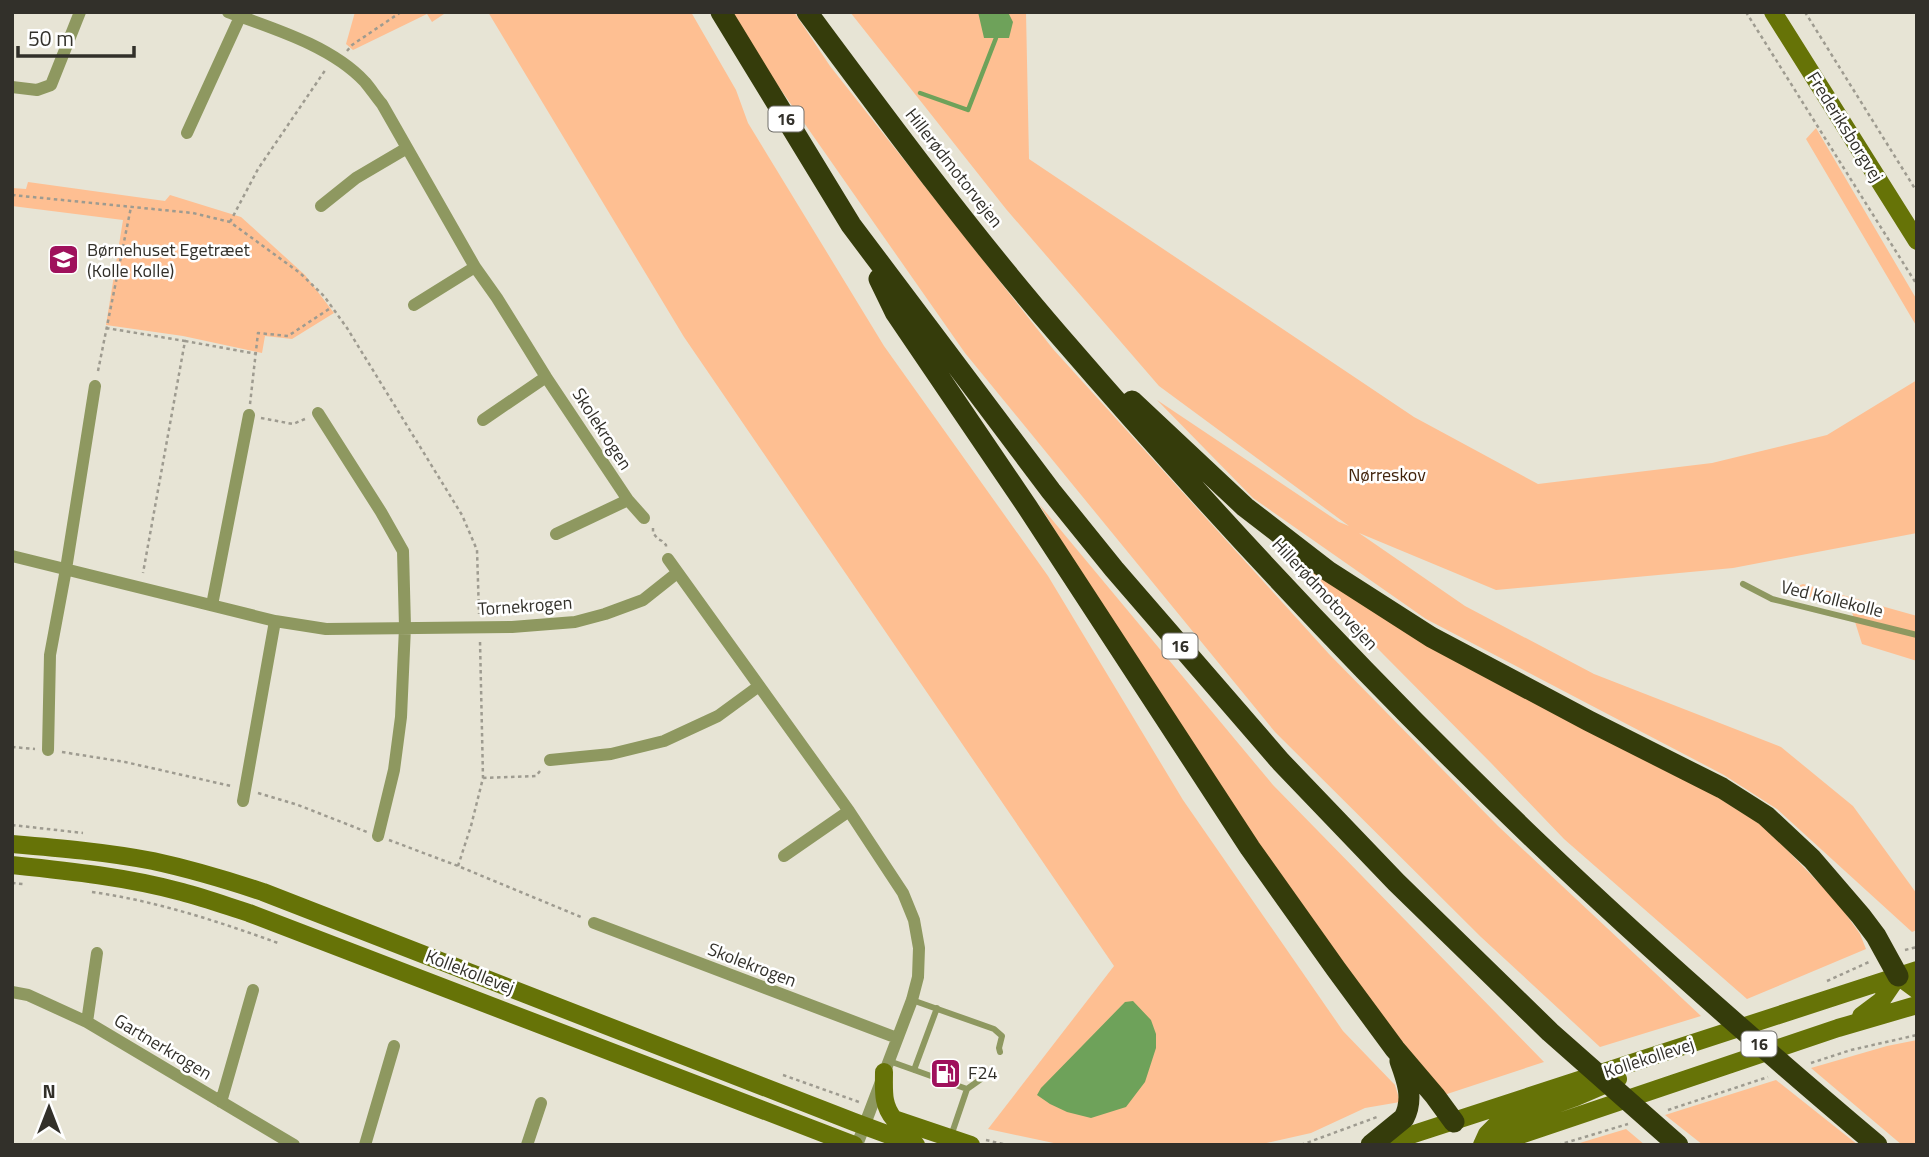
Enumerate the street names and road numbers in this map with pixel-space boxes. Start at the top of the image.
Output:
street label: Frederiksborgvej [1801,66,1890,187]
street label: Hillerødmotorvejen [899,102,1010,233]
road number: 16 [768,106,804,132]
street label: Skolekrogen [566,382,639,475]
street label: Hillerødmotorvejen [1266,531,1385,656]
street label: Ved Kollekolle [1778,573,1886,624]
street label: Tornekrogen [477,589,573,622]
road number: 16 [1162,634,1198,659]
street label: Skolekrogen [704,935,800,994]
street label: Kollekollevej [422,942,519,1001]
street label: Gartnerkrogen [109,1007,217,1086]
street label: Kollekollevej [1600,1030,1698,1085]
road number: 16 [1742,1032,1776,1056]

